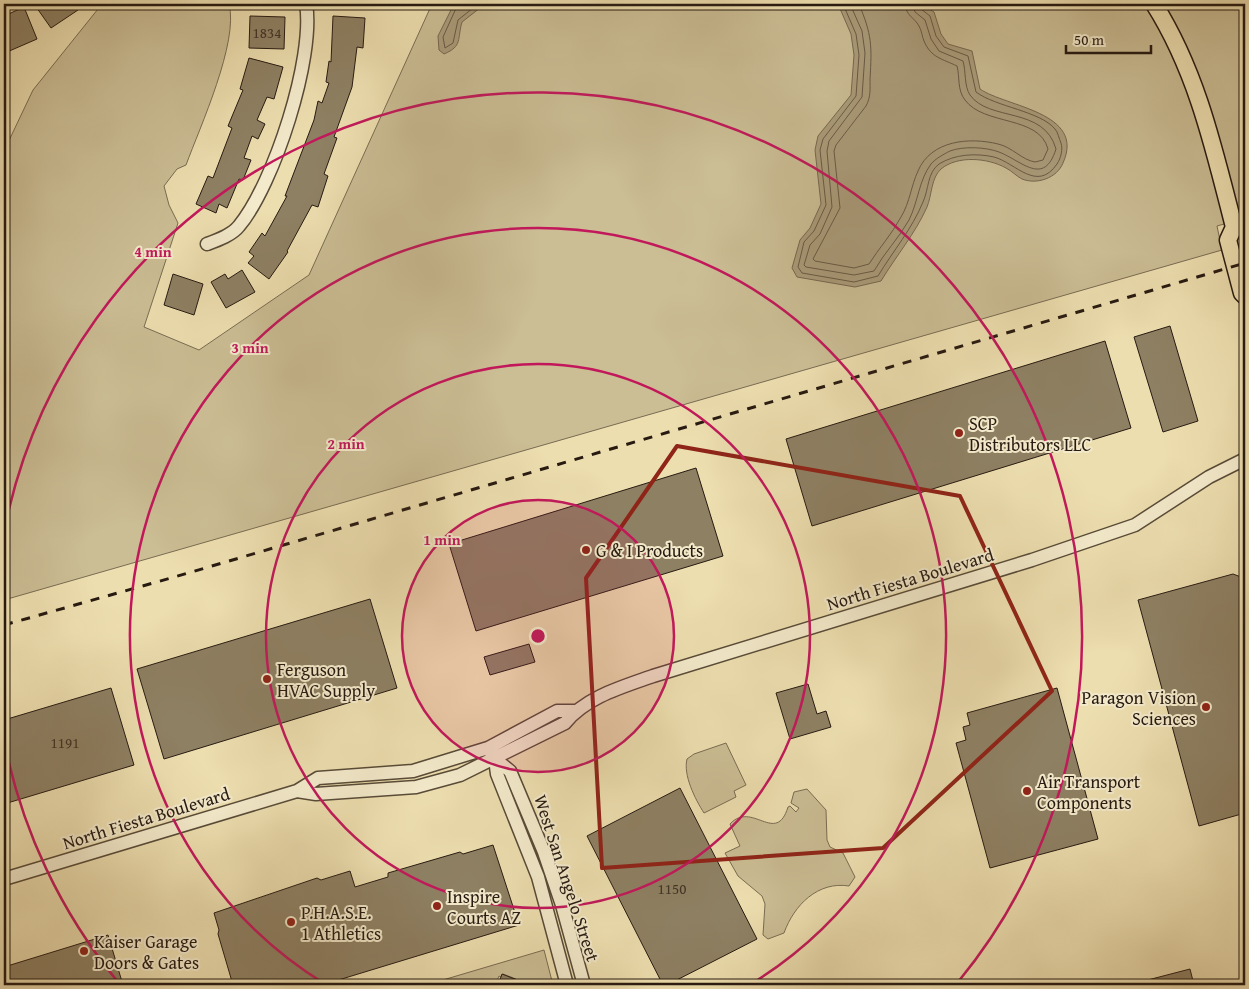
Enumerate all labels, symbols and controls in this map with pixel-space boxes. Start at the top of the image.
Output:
house number: 1834 [253,22,281,43]
scale bar [1066,22,1152,54]
text: 50 m [1074,29,1105,50]
text: 4 min [134,241,172,262]
text: 3 min [231,337,269,358]
place label: SCP Distributors LLC [969,410,1092,458]
marker: SCP Distributors LLC [953,427,965,439]
text: 2 min [327,433,365,454]
text: 1 min [423,529,461,550]
place label: G & I Products [596,537,703,564]
street label: North Fiesta Boulevard [823,541,997,617]
marker: G & I Products [580,544,592,556]
centre of rings [529,627,547,645]
place label: Ferguson HVAC Supply [277,656,375,704]
marker: Ferguson HVAC Supply [261,673,273,685]
place label: Paragon Vision Sciences [1082,684,1196,732]
marker: Paragon Vision Sciences [1200,701,1212,713]
house number: 1191 [51,732,79,753]
place label: Air Transport Components [1037,768,1141,816]
street label: North Fiesta Boulevard [59,780,233,856]
marker: Air Transport Components [1021,785,1033,797]
street label: West San Angelo Street [527,791,607,966]
house number: 1150 [658,878,686,899]
place label: Inspire Courts AZ [447,883,521,931]
place label: P.H.A.S.E. 1 Athletics [301,899,381,947]
marker: Inspire Courts AZ [431,900,443,912]
marker: P.H.A.S.E. 1 Athletics [285,916,297,928]
place label: Kaiser Garage Doors & Gates [94,928,199,976]
marker: Kaiser Garage Doors & Gates [78,945,90,957]

